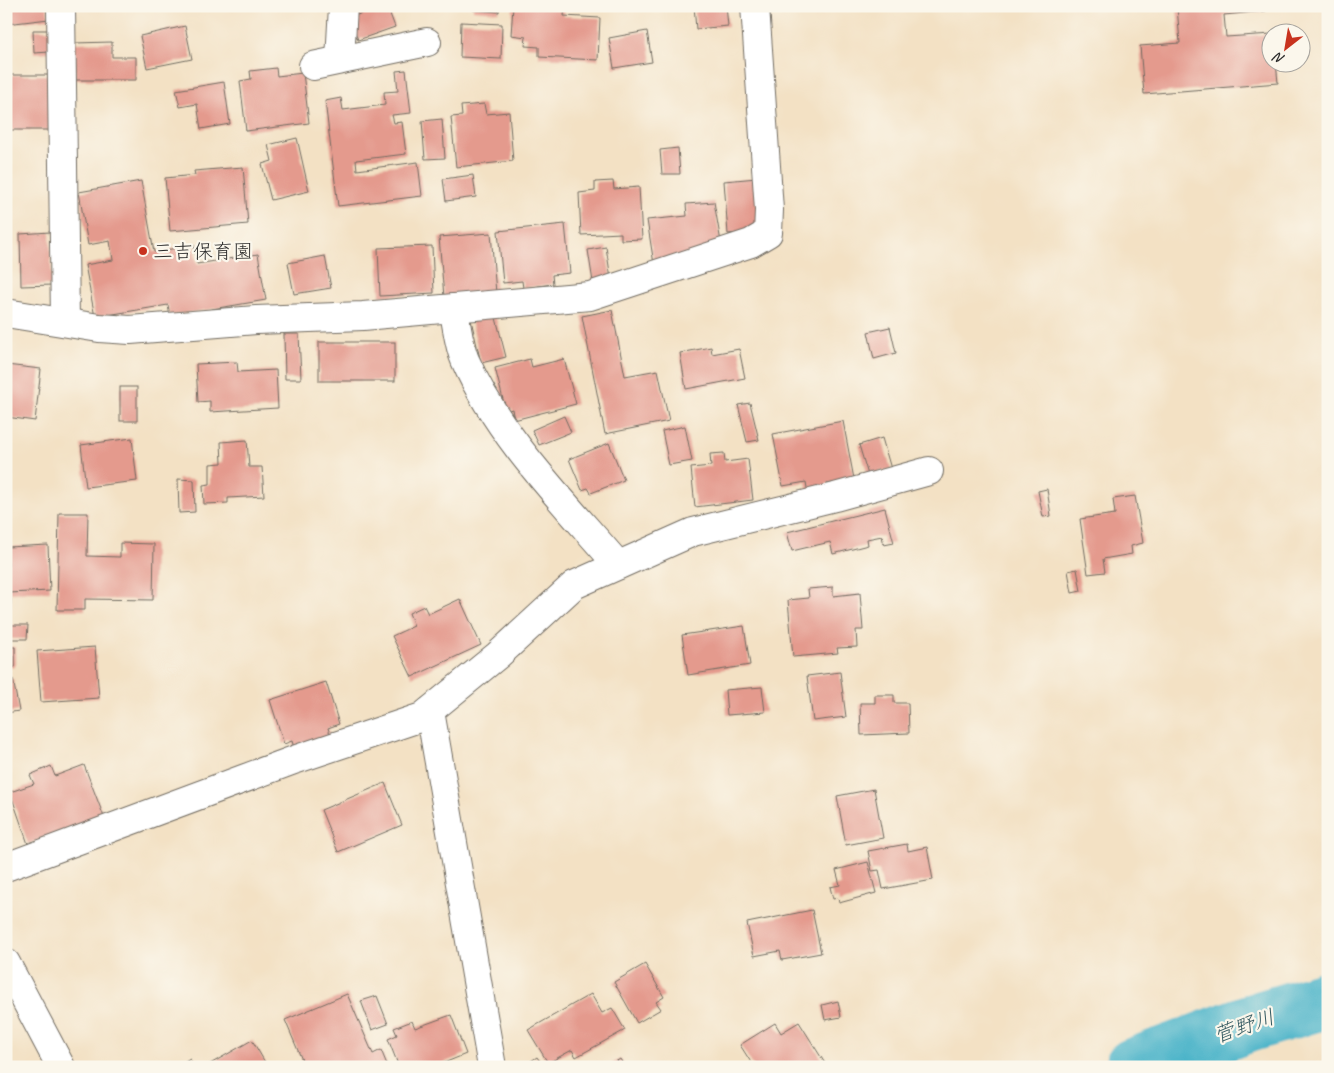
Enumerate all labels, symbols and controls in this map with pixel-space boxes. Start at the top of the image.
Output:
north arrow [1262,22,1312,72]
text: N [1269,48,1288,68]
place label: 三吉保育園 [153,239,253,264]
marker: 三吉保育園 [137,245,149,257]
water label: 菅野川 [1210,1003,1278,1049]

